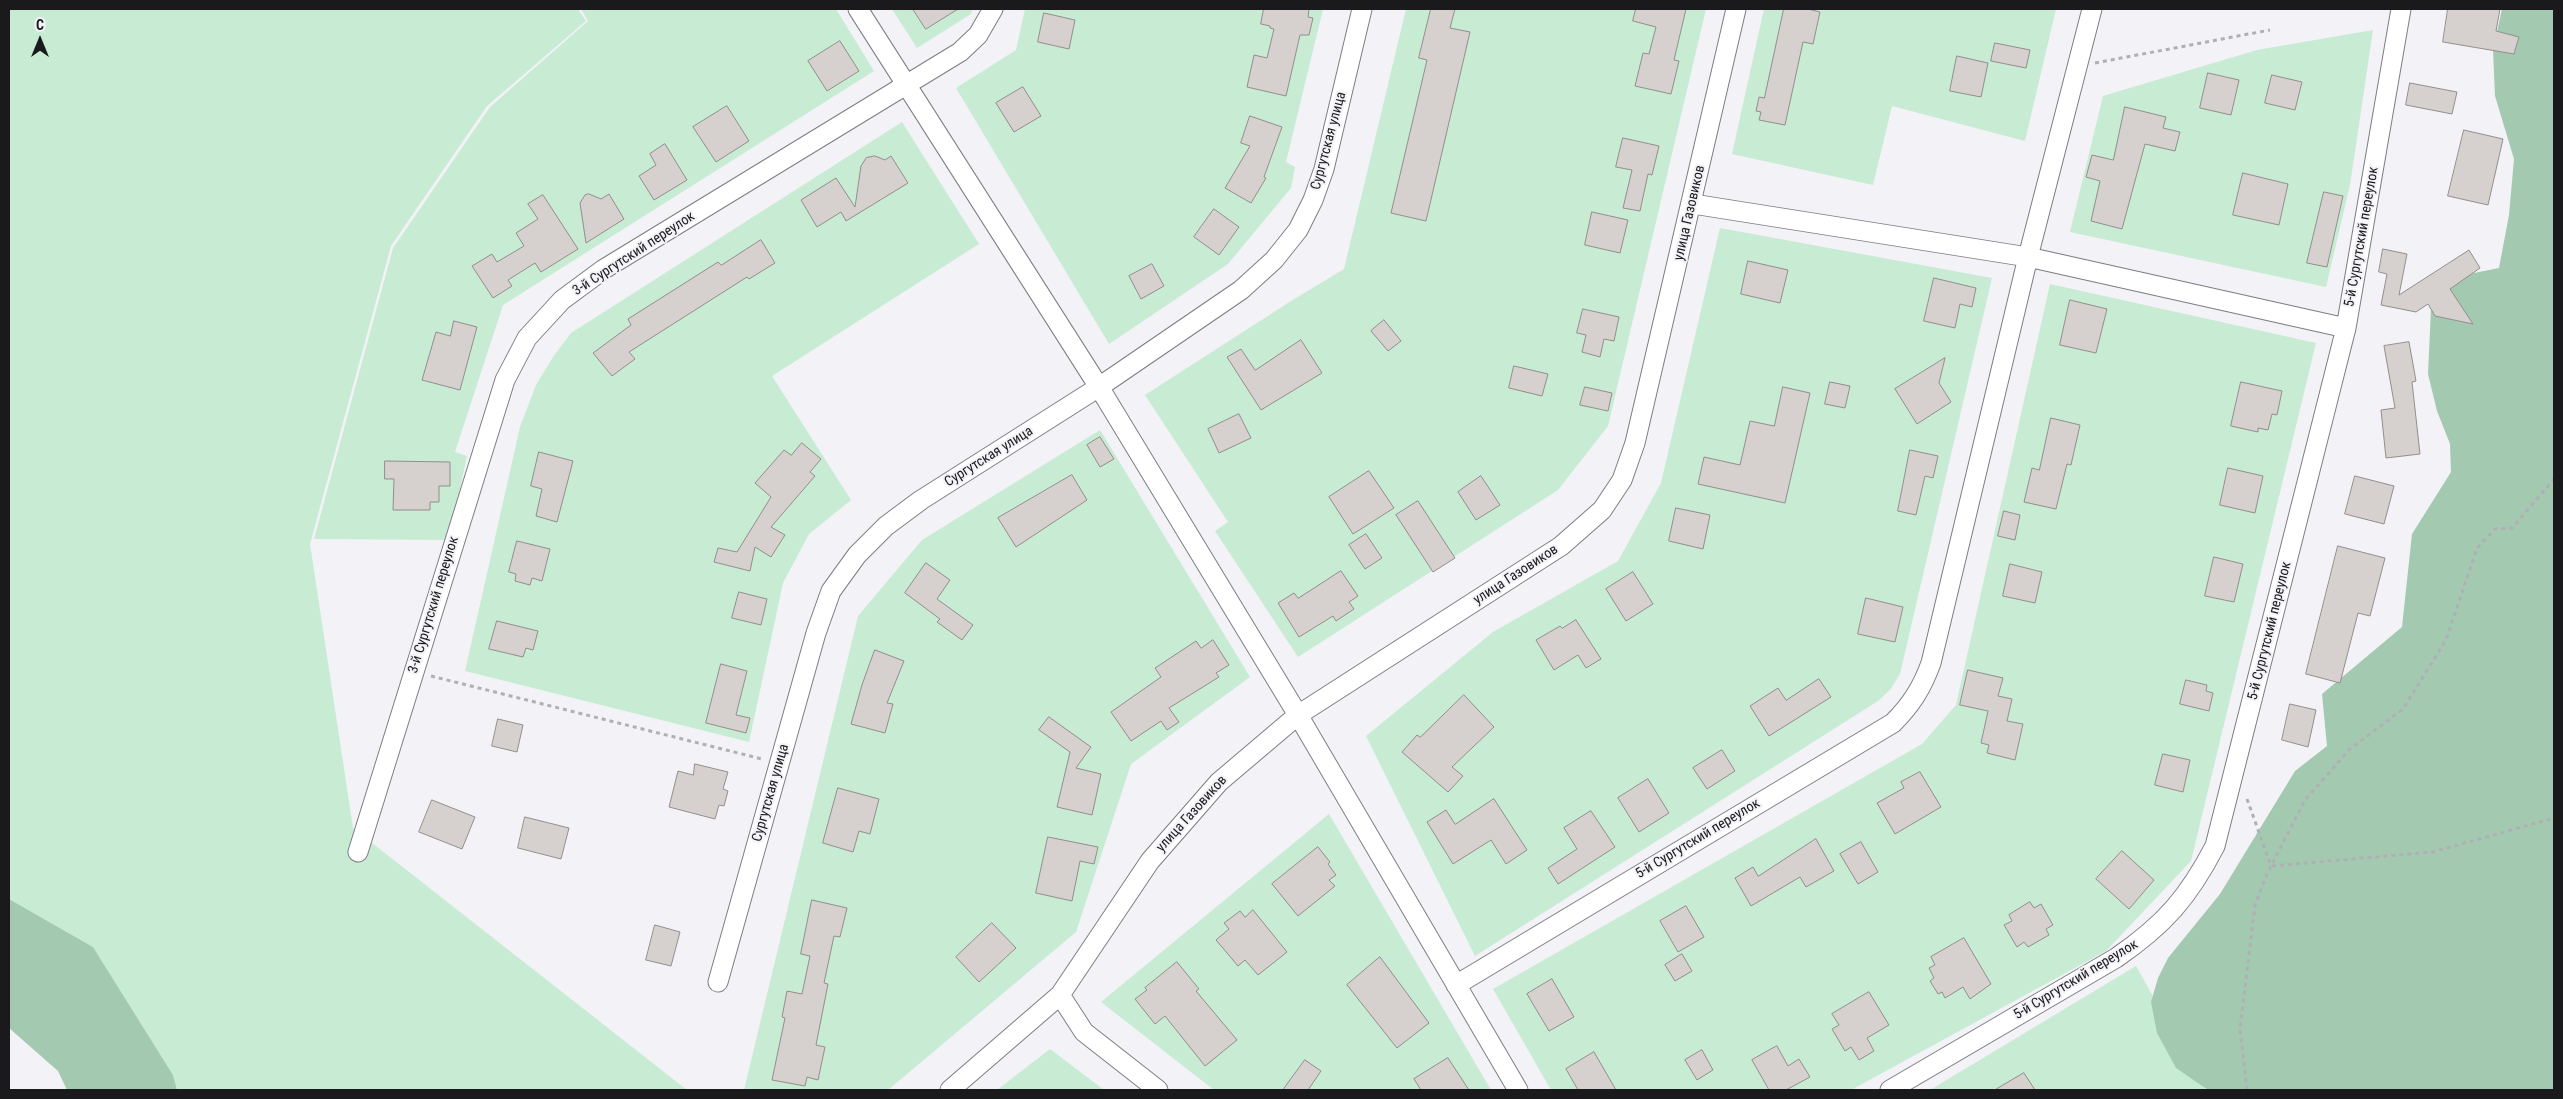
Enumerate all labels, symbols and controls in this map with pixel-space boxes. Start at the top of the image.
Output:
north arrow [15,15,65,65]
text: С [36,17,44,33]
street label: Сургутская улица [1308,90,1350,192]
street label: улица Газовиков [1671,164,1709,262]
street label: 5-й Сургутский переулок [2341,166,2383,308]
street label: 3-й Сургутский переулок [570,208,698,300]
street label: Сургутская улица [942,423,1036,491]
street label: 3-й Сургутский переулок [405,535,463,675]
street label: улица Газовиков [1471,541,1561,609]
street label: 5-й Сургутский переулок [2245,560,2295,702]
street label: Сургутская улица [749,742,793,844]
street label: улица Газовиков [1153,772,1231,856]
street label: 5-й Сургутский переулок [1633,795,1763,883]
street label: 5-й Сургутский переулок [2011,936,2141,1024]

